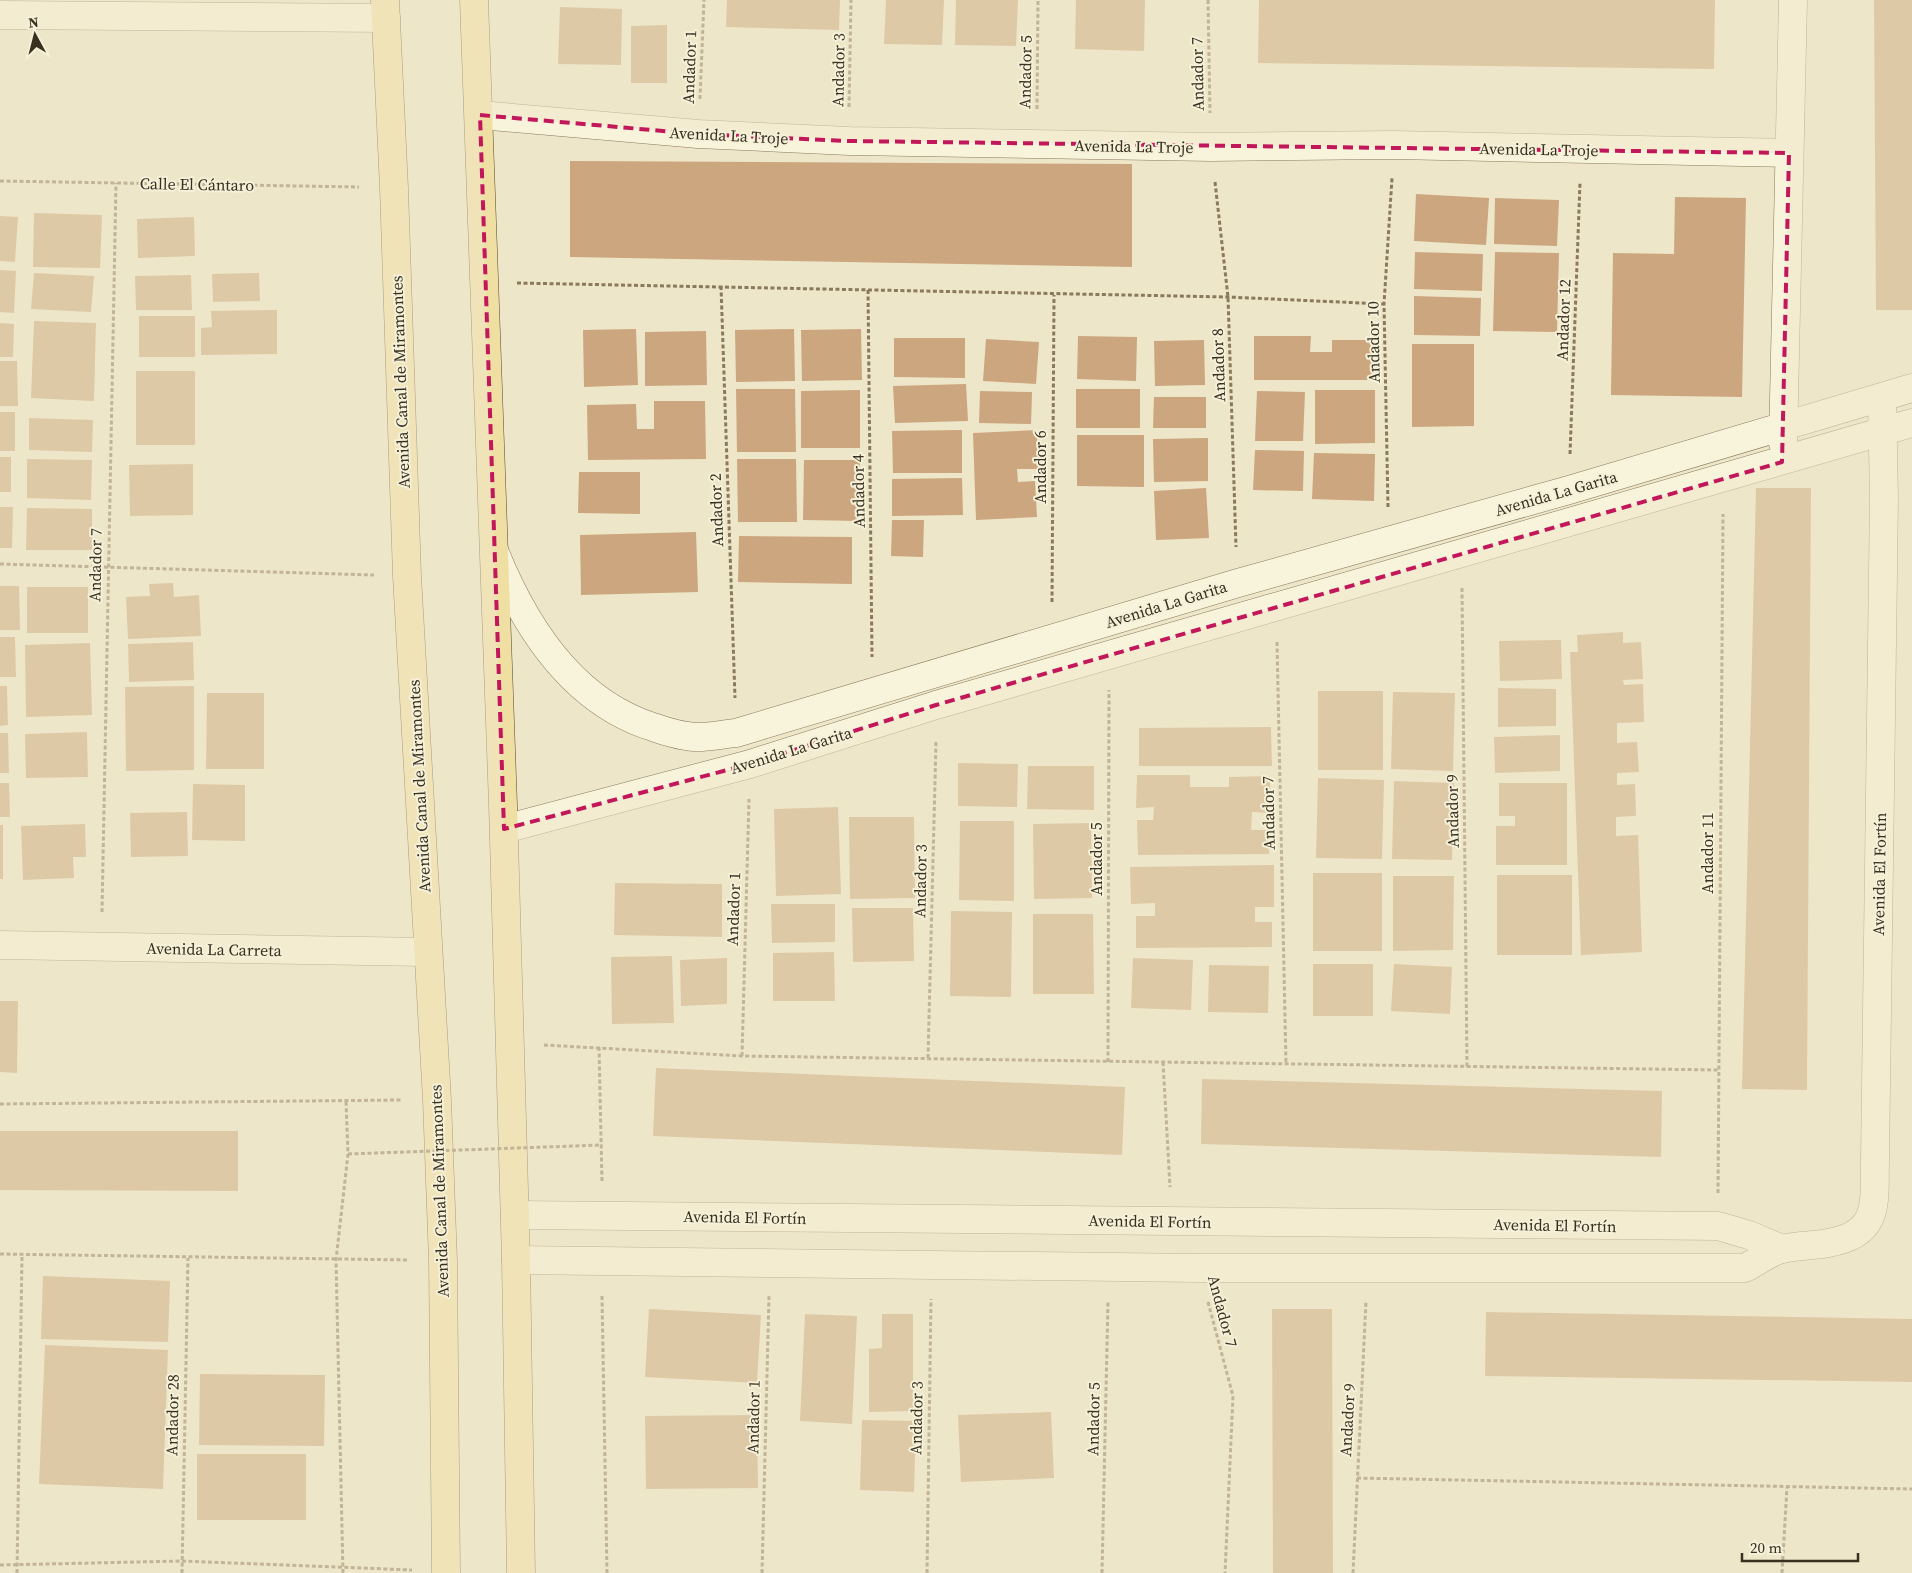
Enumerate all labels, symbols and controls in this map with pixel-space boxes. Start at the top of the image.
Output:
north arrow [10,10,60,60]
text: N [27,12,40,33]
street label: Andador 1 [677,30,701,104]
street label: Andador 3 [826,33,850,107]
street label: Andador 5 [1013,35,1037,109]
street label: Andador 7 [1185,37,1209,111]
street label: Avenida La Troje [669,121,789,149]
street label: Avenida La Troje [1074,134,1194,158]
street label: Avenida La Troje [1479,137,1599,161]
street label: Calle El Cántaro [140,172,255,196]
street label: Avenida Canal de Miramontes [385,275,415,489]
street label: Andador 12 [1551,279,1575,361]
street label: Andador 10 [1361,301,1385,383]
street label: Andador 8 [1206,328,1230,402]
street label: Andador 6 [1029,430,1051,504]
street label: Andador 4 [846,454,870,528]
street label: Avenida La Garita [1492,465,1620,521]
street label: Andador 2 [704,473,728,547]
street label: Andador 7 [83,528,107,602]
street label: Avenida La Garita [1102,575,1230,633]
street label: Avenida Canal de Miramontes [402,679,436,893]
street label: Avenida La Garita [727,721,855,779]
street label: Andador 9 [1440,774,1464,848]
street label: Andador 7 [1256,776,1280,850]
street label: Andador 11 [1696,812,1718,894]
street label: Avenida El Fortín [1867,812,1891,936]
street label: Andador 5 [1085,822,1107,896]
street label: Andador 3 [908,844,932,918]
street label: Andador 1 [721,872,745,946]
street label: Avenida La Carreta [146,937,283,961]
street label: Avenida Canal de Miramontes [424,1084,454,1298]
street label: Avenida El Fortín [683,1205,807,1229]
street label: Avenida El Fortín [1088,1209,1212,1233]
street label: Avenida El Fortín [1493,1213,1617,1237]
street label: Andador 7 [1203,1273,1243,1349]
street label: Andador 28 [160,1374,184,1456]
street label: Andador 1 [741,1380,765,1454]
street label: Andador 3 [904,1381,928,1455]
street label: Andador 5 [1081,1382,1105,1456]
street label: Andador 9 [1334,1383,1360,1457]
scale bar [1742,1530,1858,1562]
text: 20 m [1750,1537,1782,1558]

